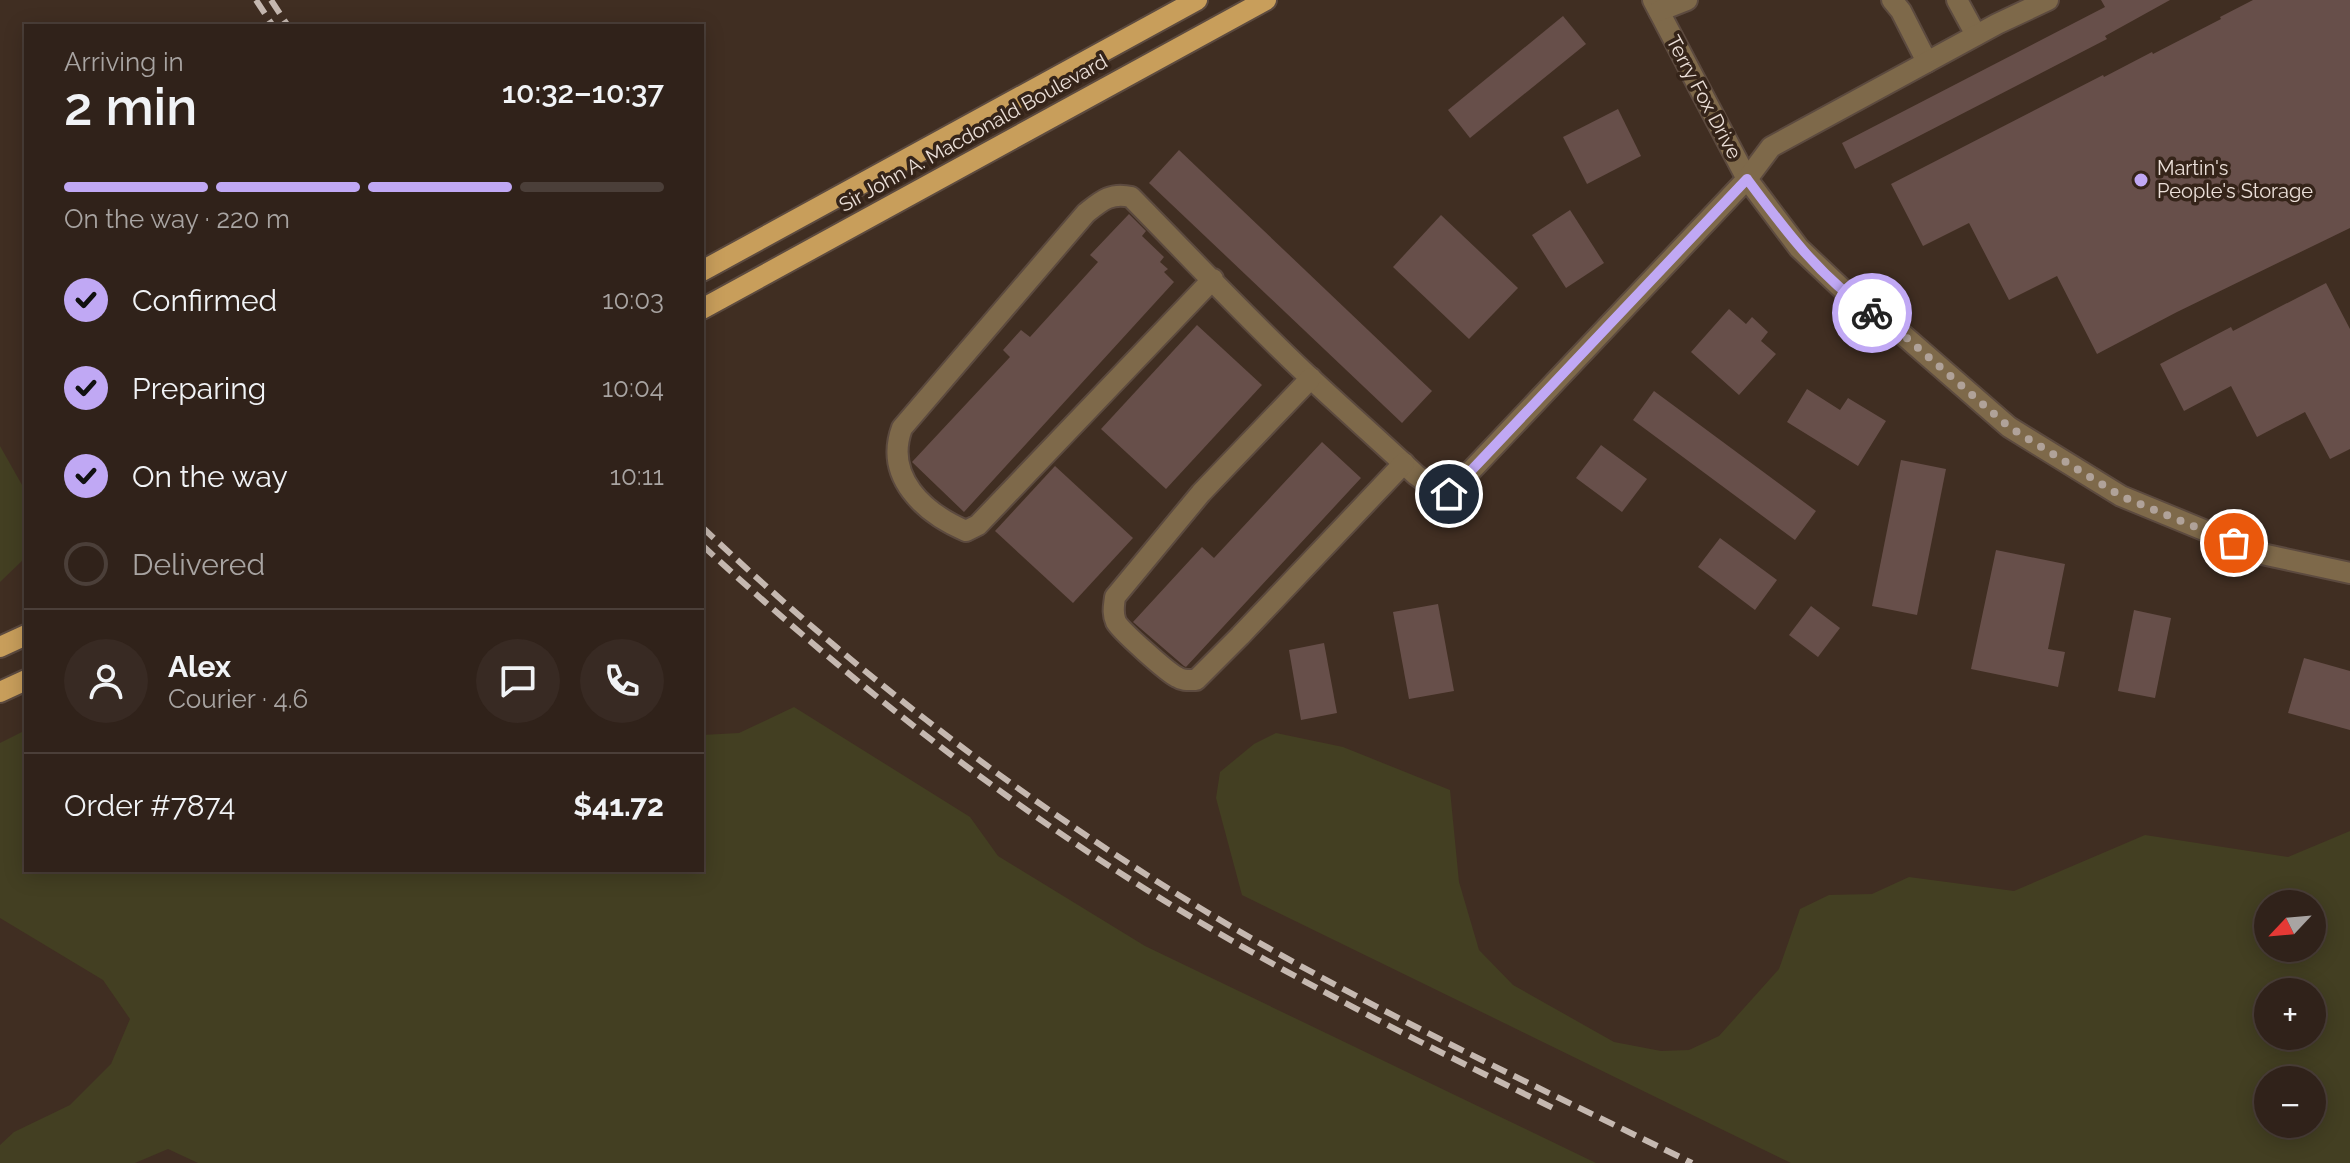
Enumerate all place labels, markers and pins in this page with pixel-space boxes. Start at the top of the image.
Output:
place label: Martin's People's Storage [2157,156,2313,203]
marker: Martin's People's Storage [2132,171,2150,189]
pin [1415,460,1483,528]
pin [2200,509,2268,577]

